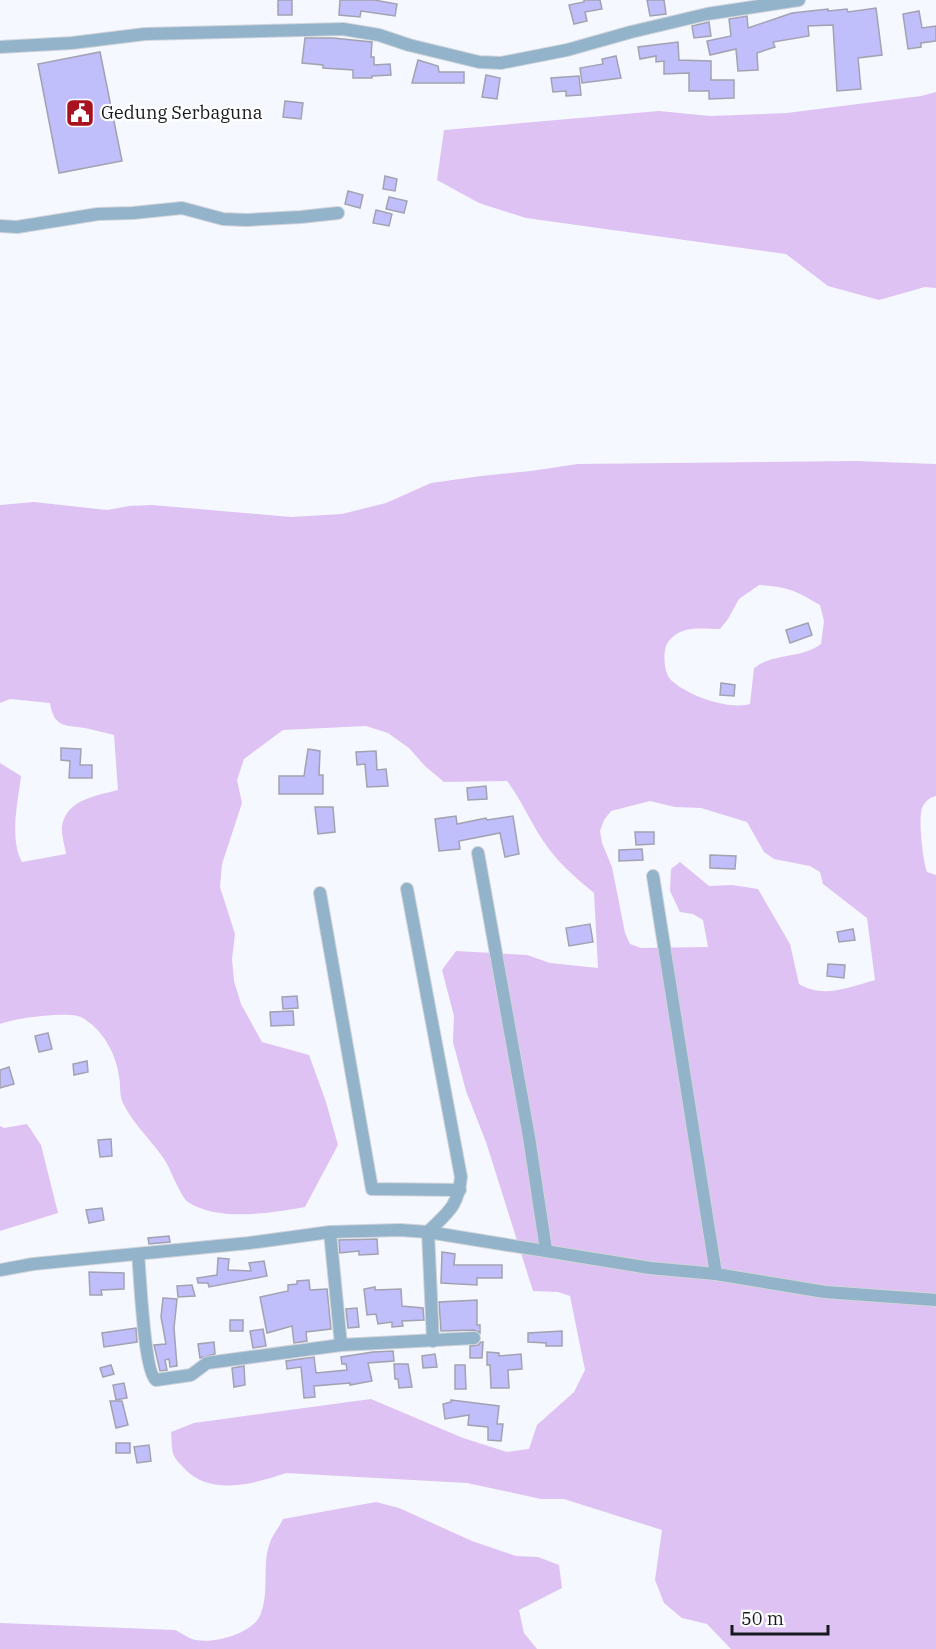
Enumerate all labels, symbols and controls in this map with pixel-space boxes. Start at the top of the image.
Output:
public building icon: Gedung Serbaguna [64,97,96,129]
place label: Gedung Serbaguna [101,101,263,124]
scale bar [732,1598,828,1636]
text: 50 m [741,1607,784,1630]

